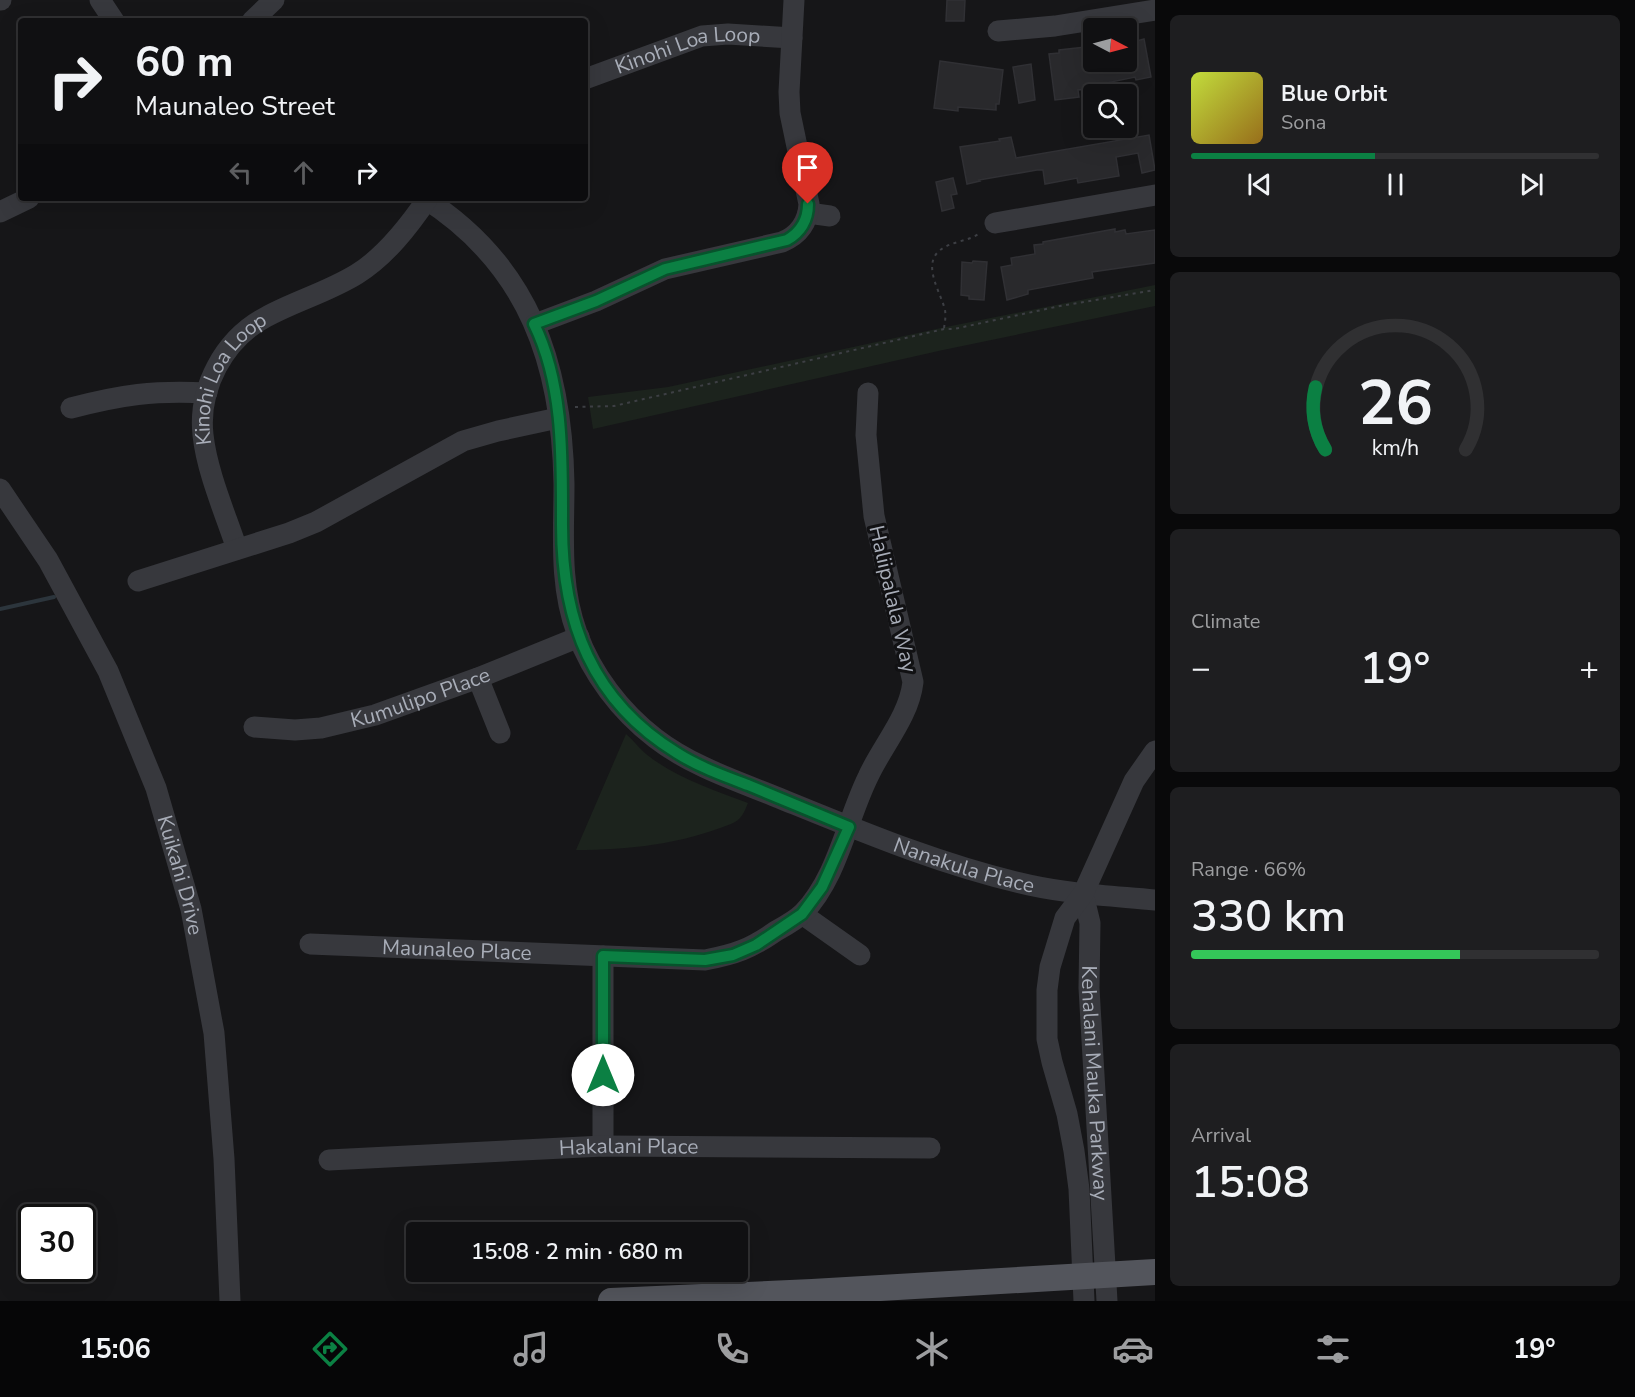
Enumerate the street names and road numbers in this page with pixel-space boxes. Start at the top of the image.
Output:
street label: Kinohi Loa Loop [611,20,761,81]
street label: Kinohi Loa Loop [188,306,272,447]
street label: Haliipalala Way [862,523,924,676]
street label: Kumulipo Place [348,661,494,734]
street label: Kuikahi Drive [151,812,210,937]
street label: Nanakula Place [890,831,1037,900]
street label: Maunaleo Place [382,933,532,967]
street label: Kehalani Mauka Parkway [1075,965,1115,1202]
street label: Hakalani Place [558,1132,699,1162]

